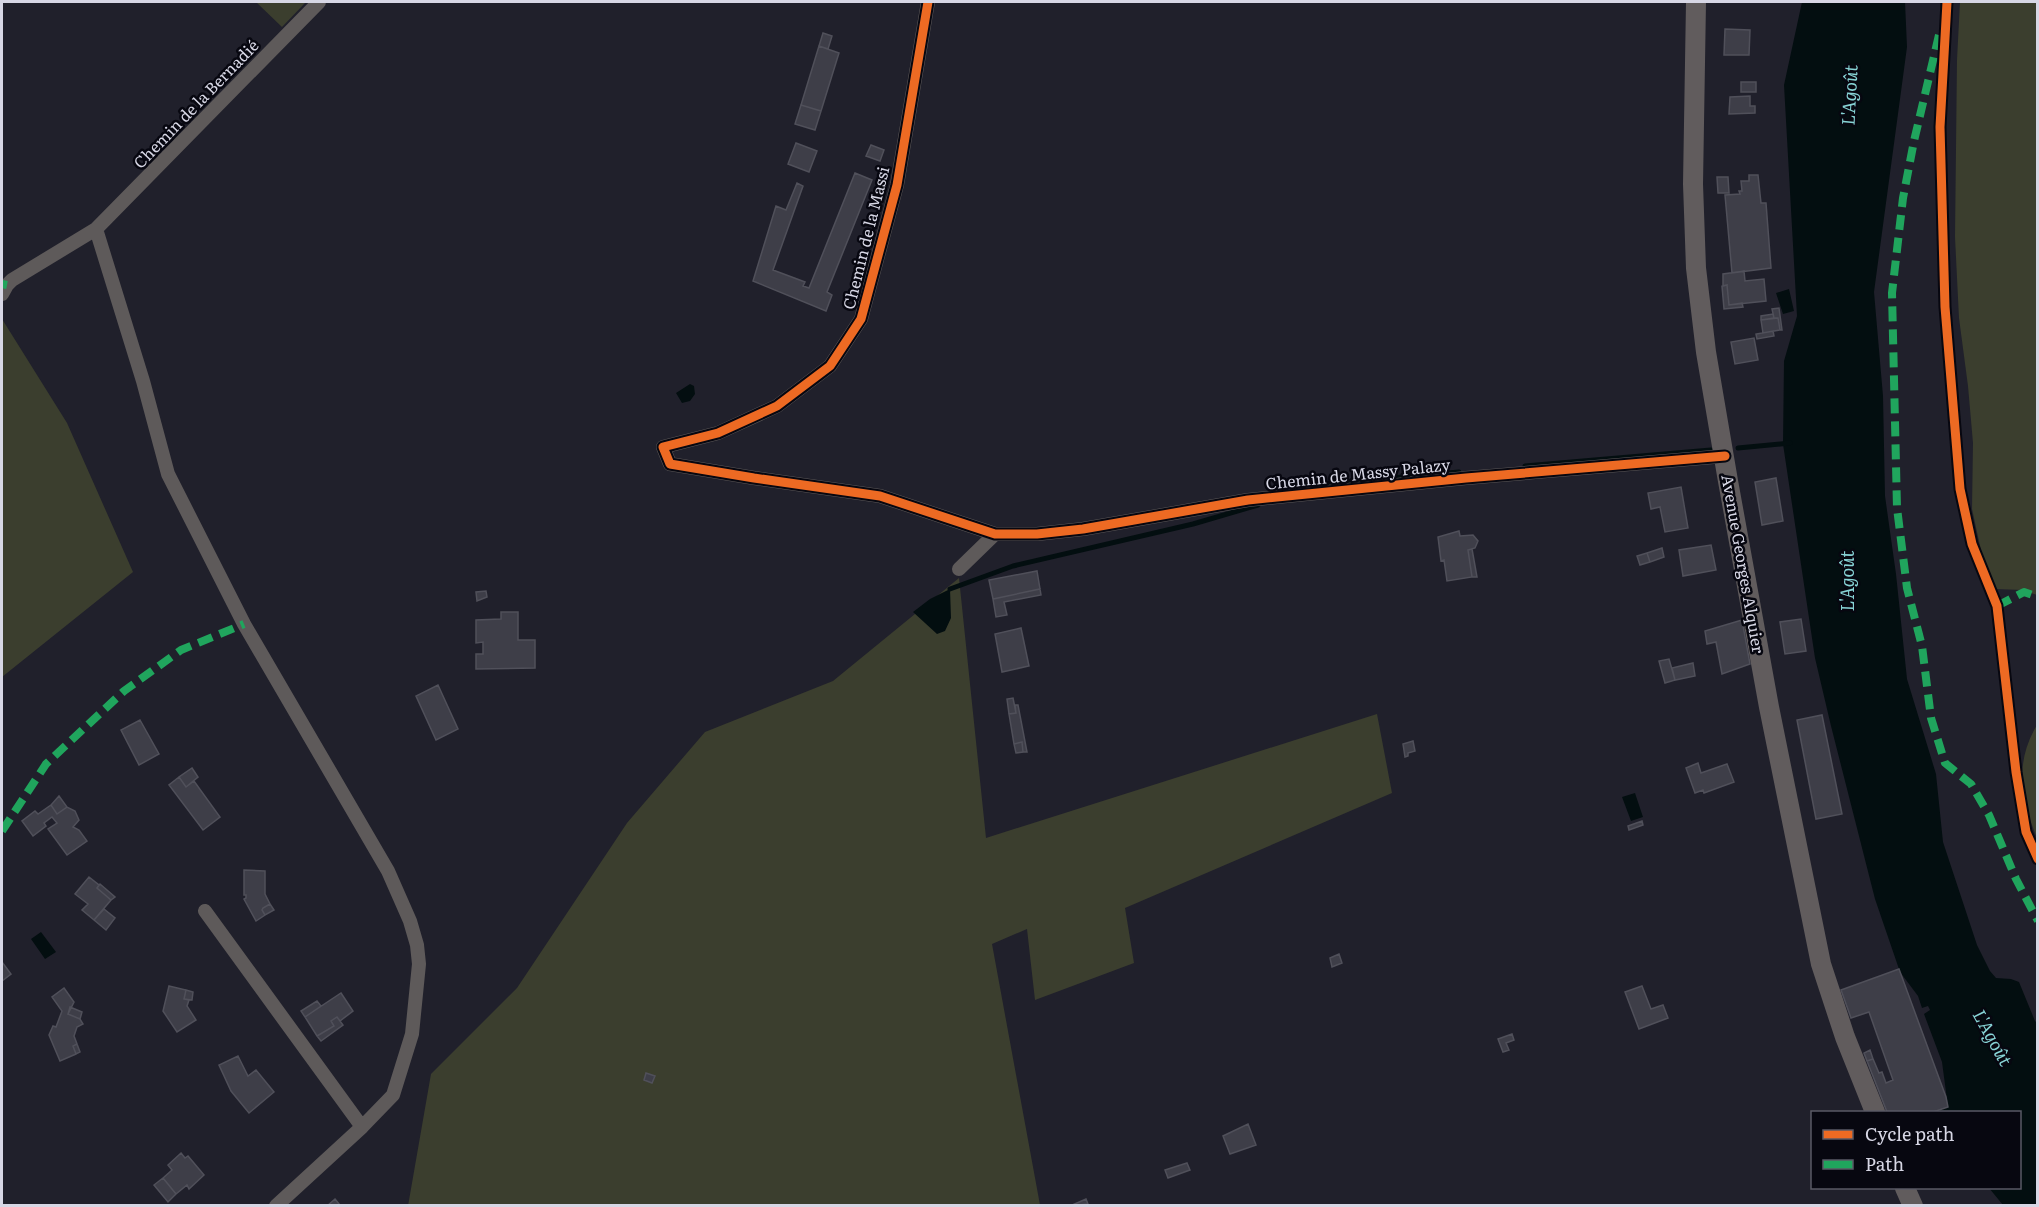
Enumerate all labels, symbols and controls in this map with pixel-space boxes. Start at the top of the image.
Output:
street label: Chemin de la Bernadié [127,33,263,173]
water label: L'Agoût [1833,64,1864,126]
street label: Chemin de la Massi [836,164,894,312]
street label: Chemin de Massy Palazy [1264,451,1452,495]
street label: Avenue Georges Alquier [1716,473,1772,656]
water label: L'Agoût [1833,551,1860,611]
water label: L'Agoût [1967,1004,2020,1070]
legend [1811,1111,2021,1189]
text: Cycle path [1865,1120,1954,1147]
text: Path [1865,1150,1904,1177]

